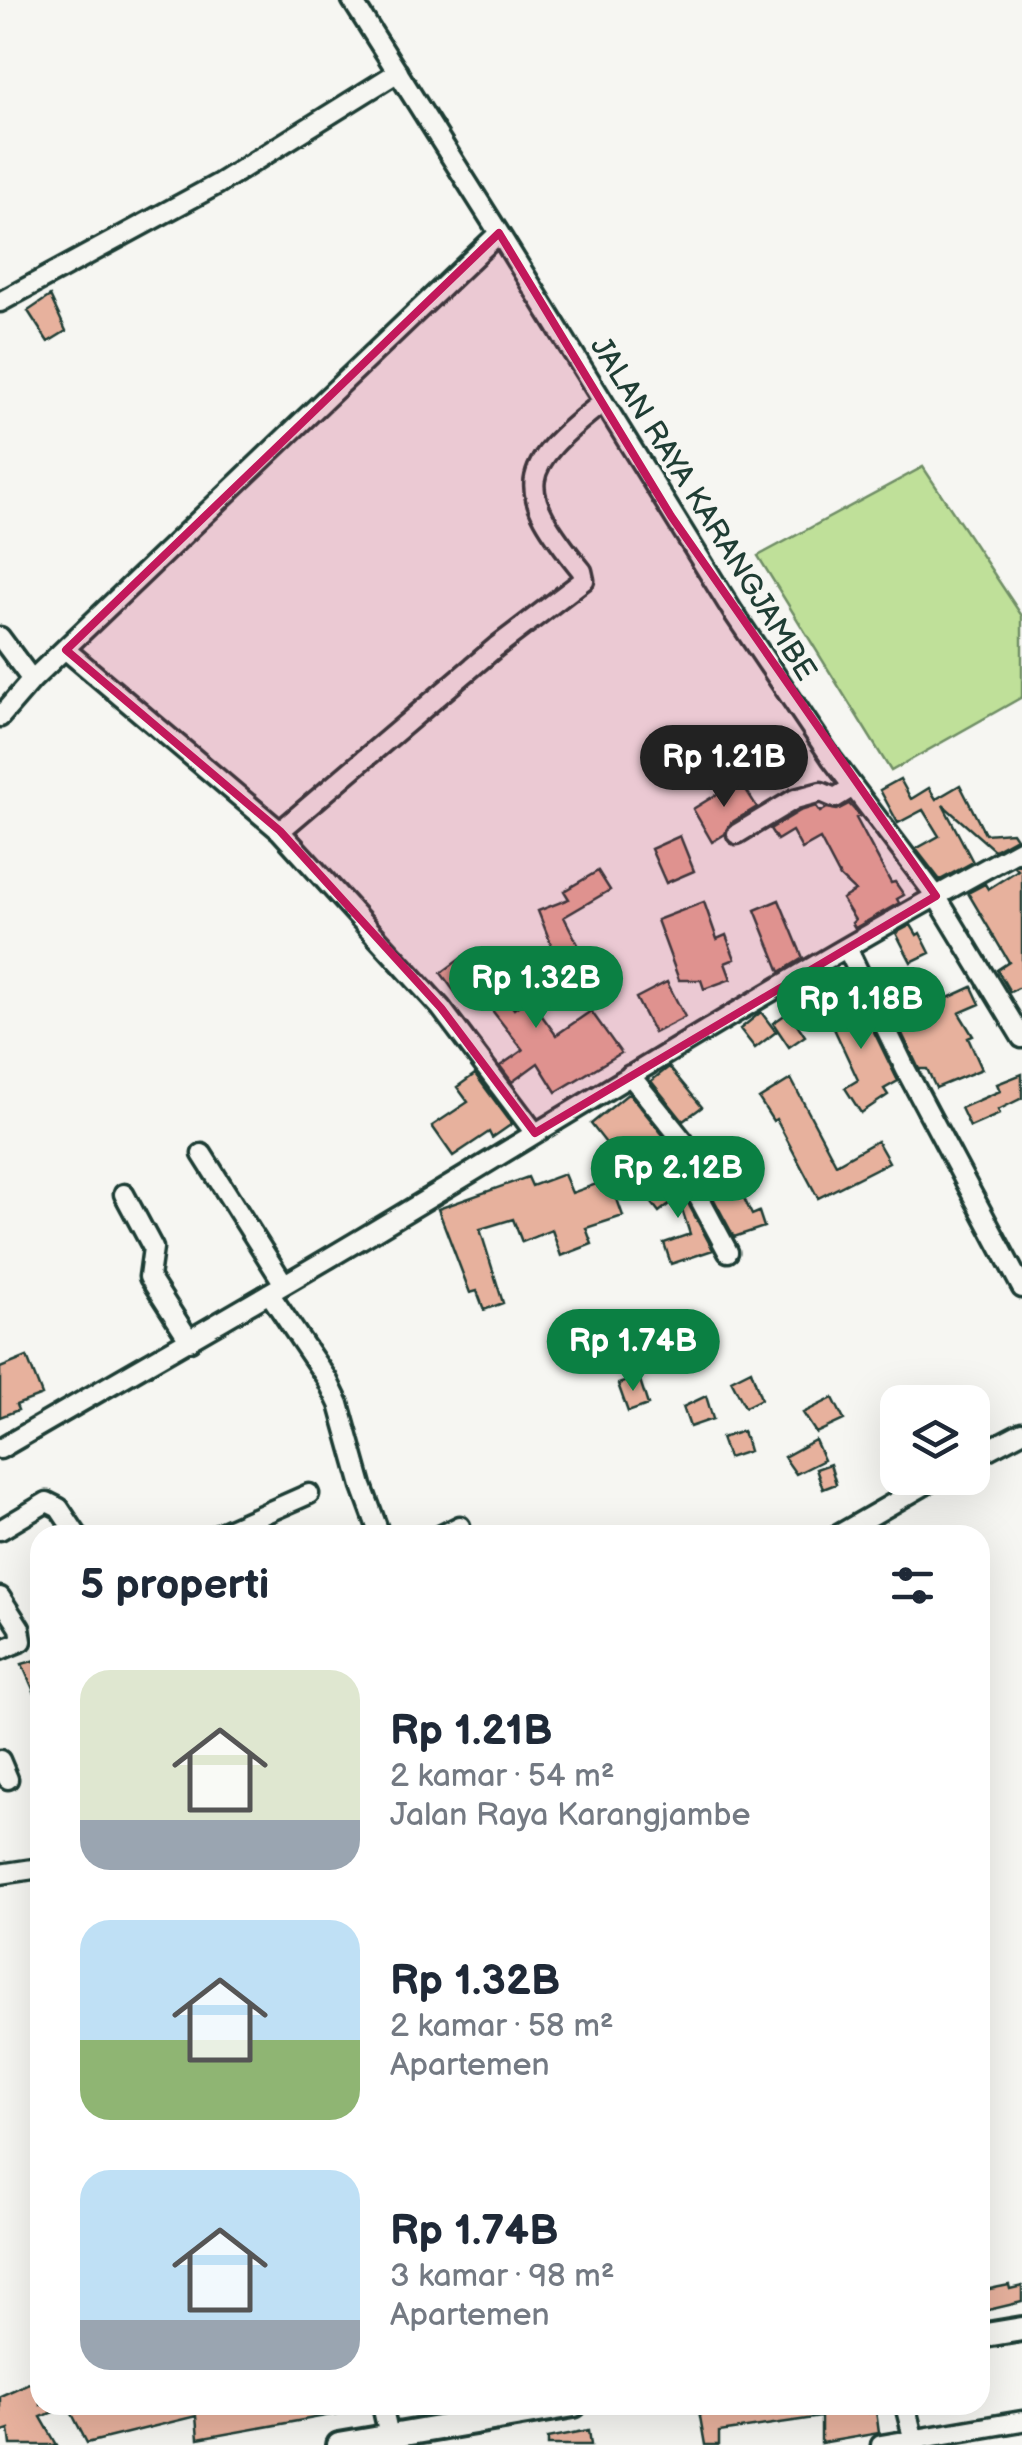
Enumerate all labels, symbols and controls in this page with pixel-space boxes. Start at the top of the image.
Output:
street label: JALAN RAYA KARANGJAMBE [582,331,824,687]
pin: Rp 1.21B [621,725,827,810]
text: Rp 1.21B [662,738,786,777]
pin: Rp 1.32B [433,946,639,1031]
text: Rp 1.32B [471,959,601,998]
pin: Rp 1.18B [758,967,964,1052]
text: Rp 1.18B [799,980,923,1019]
pin: Rp 2.12B [575,1136,781,1221]
text: Rp 2.12B [613,1149,743,1188]
pin: Rp 1.74B [530,1309,736,1394]
text: Rp 1.74B [569,1322,697,1361]
map controls [880,1385,990,1495]
button: layers [880,1385,990,1495]
icon: filters [885,1558,940,1613]
text: 5 properti [80,1560,269,1611]
text: Rp 1.21B [390,1706,553,1757]
icon: home [160,1710,280,1830]
text: 2 kamar · 54 m² [390,1757,615,1796]
text: Jalan Raya Karangjambe [390,1796,751,1835]
text: Rp 1.32B [390,1956,560,2007]
icon: home [160,1960,280,2080]
text: 2 kamar · 58 m² [390,2007,614,2046]
text: Apartemen [390,2046,549,2085]
text: Rp 1.74B [390,2206,559,2257]
icon: home [160,2210,280,2330]
text: 3 kamar · 98 m² [390,2257,615,2296]
text: Apartemen [390,2296,549,2335]

